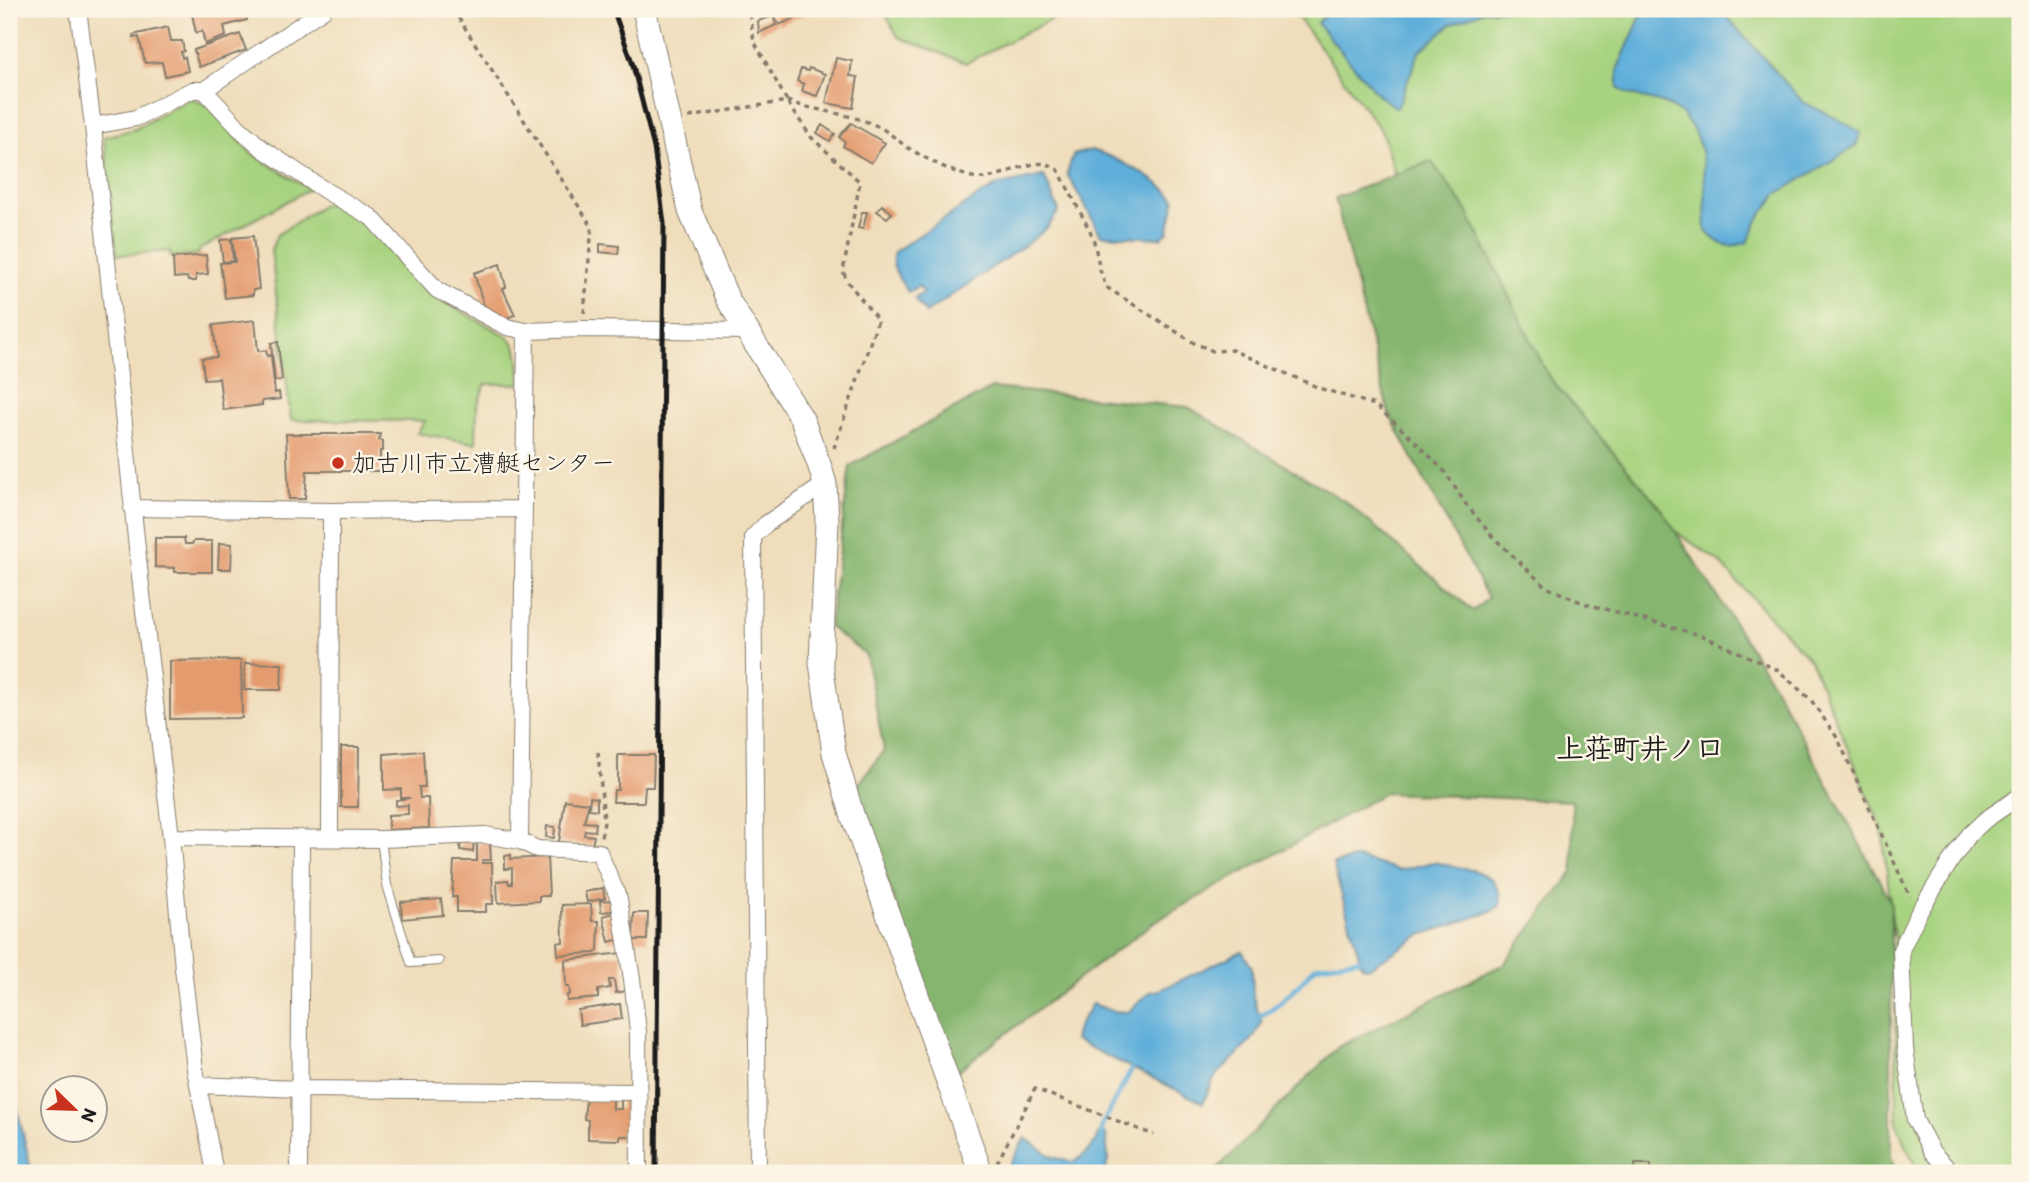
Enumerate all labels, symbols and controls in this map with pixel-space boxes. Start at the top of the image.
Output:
place label: 加古川市立漕艇センター [352,448,615,477]
marker: 加古川市立漕艇センター [330,455,346,471]
district label: 上荘町井ノ口 [1556,731,1724,765]
north arrow [38,1074,108,1144]
text: N [76,1105,102,1126]

